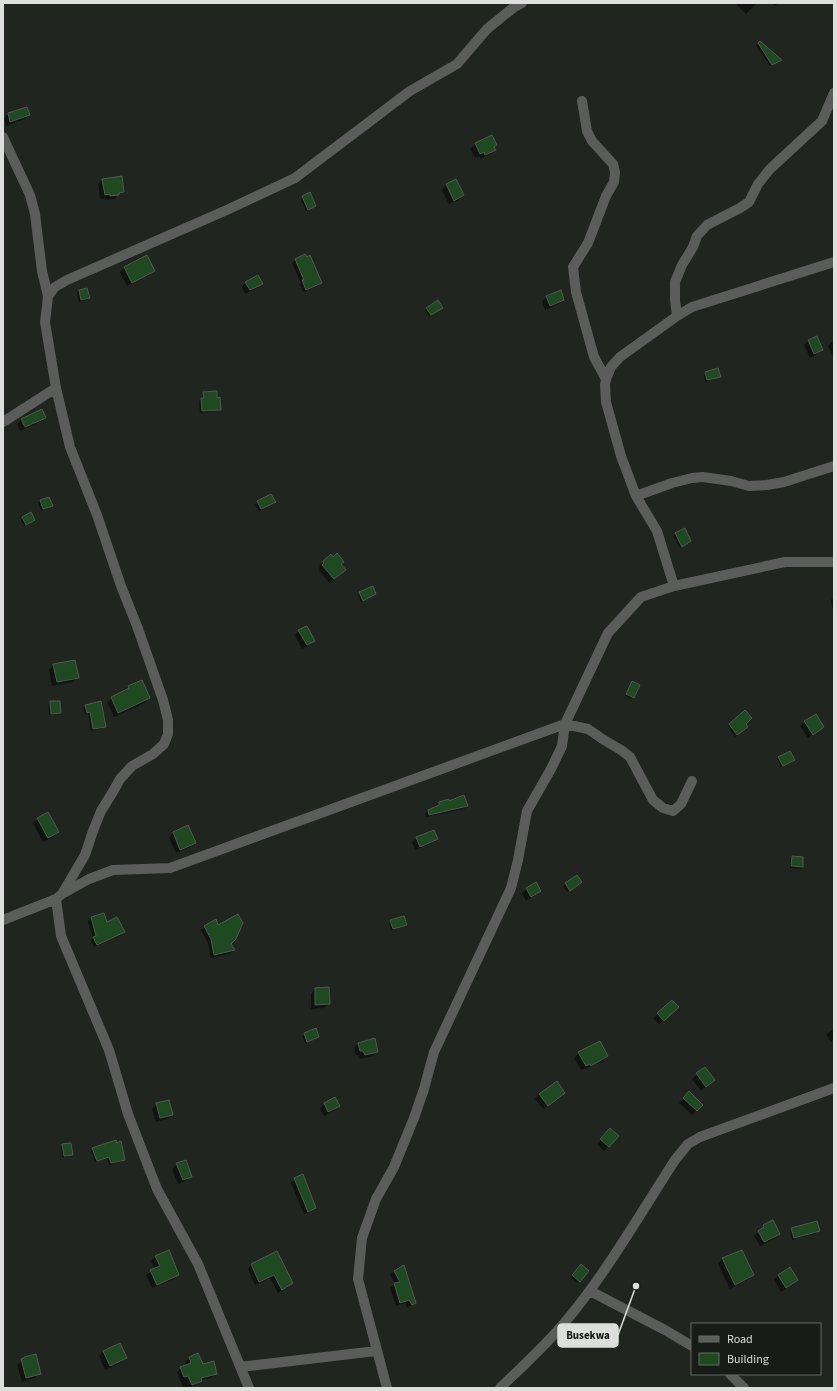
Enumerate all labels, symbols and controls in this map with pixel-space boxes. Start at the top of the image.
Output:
legend [691,1323,821,1375]
callout: Busekwa [558,1324,618,1347]
text: Busekwa [566,1328,610,1343]
text: Road [727,1331,753,1348]
text: Building [727,1351,769,1368]

